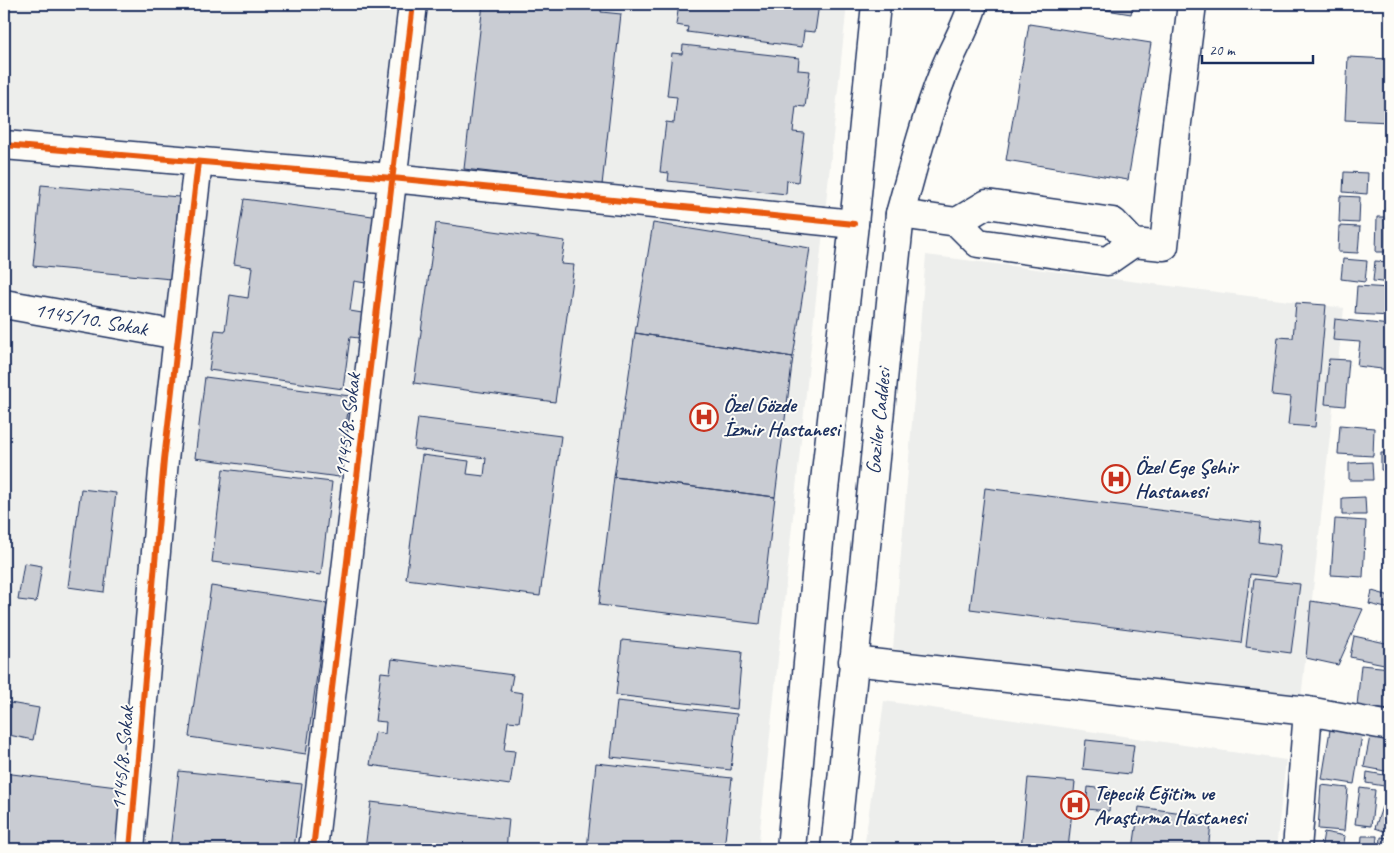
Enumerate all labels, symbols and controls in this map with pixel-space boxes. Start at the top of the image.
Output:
scale bar [1202,32,1313,64]
text: 20 m [1209,41,1236,60]
street label: 1145/10. Sokak [33,296,151,342]
street label: Gaziler Caddesi [860,364,897,475]
street label: 1145/8. Sokak [328,370,366,478]
place label: Özel Gözde İzmir Hastanesi [723,392,842,442]
hospital icon: Özel Gözde İzmir Hastanesi [689,402,719,432]
place label: Özel Ege Şehir Hastanesi [1135,454,1240,504]
hospital icon: Özel Ege Şehir Hastanesi [1101,464,1131,494]
street label: 1145/8. Sokak [104,703,140,811]
place label: Tepecik Eğitim ve Araştırma Hastanesi [1094,780,1249,830]
hospital icon: Tepecik Eğitim ve Araştırma Hastanesi [1060,790,1090,820]

